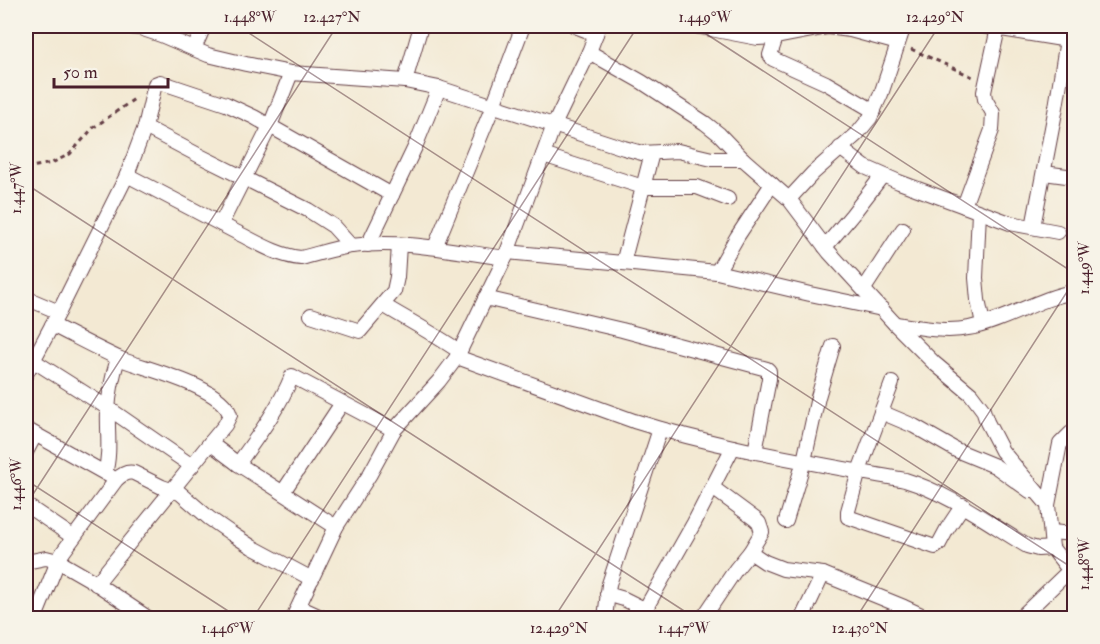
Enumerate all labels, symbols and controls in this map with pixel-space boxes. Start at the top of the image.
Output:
text: 1.448°W [224,8,277,27]
text: 12.427°N [303,8,361,27]
text: 1.449°W [679,8,732,27]
text: 12.429°N [906,8,965,27]
scale bar [54,51,168,89]
text: 50 m [63,61,98,84]
text: 1.447°W [7,161,26,214]
text: 1.449°W [1075,241,1094,294]
text: 1.446°W [7,457,26,510]
text: 1.448°W [1075,537,1094,590]
text: 1.446°W [202,619,255,638]
text: 12.429°N [530,619,589,638]
text: 1.447°W [658,619,711,638]
text: 12.430°N [832,619,889,638]

